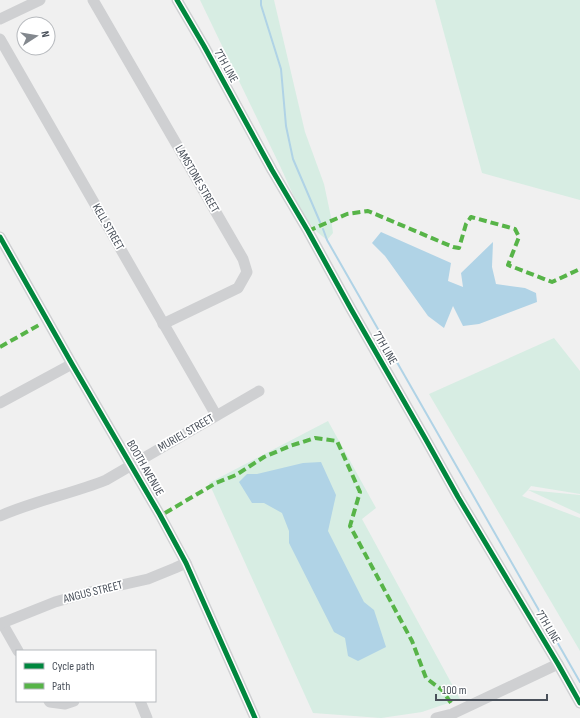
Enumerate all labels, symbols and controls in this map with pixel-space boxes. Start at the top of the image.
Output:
north arrow [16,16,56,56]
text: N [38,30,52,38]
street label: 7TH LINE [211,47,241,85]
street label: LAMSTONE STREET [172,142,222,216]
street label: KELL STREET [89,201,127,253]
street label: 7TH LINE [370,329,401,367]
street label: MURIEL STREET [155,411,217,455]
street label: BOOTH AVENUE [123,437,167,499]
street label: ANGUS STREET [61,577,124,607]
street label: 7TH LINE [532,608,564,646]
legend [16,650,156,702]
text: Cycle path [52,659,94,674]
scale bar [436,676,547,702]
text: Path [52,679,70,694]
text: 100 m [442,683,467,698]

